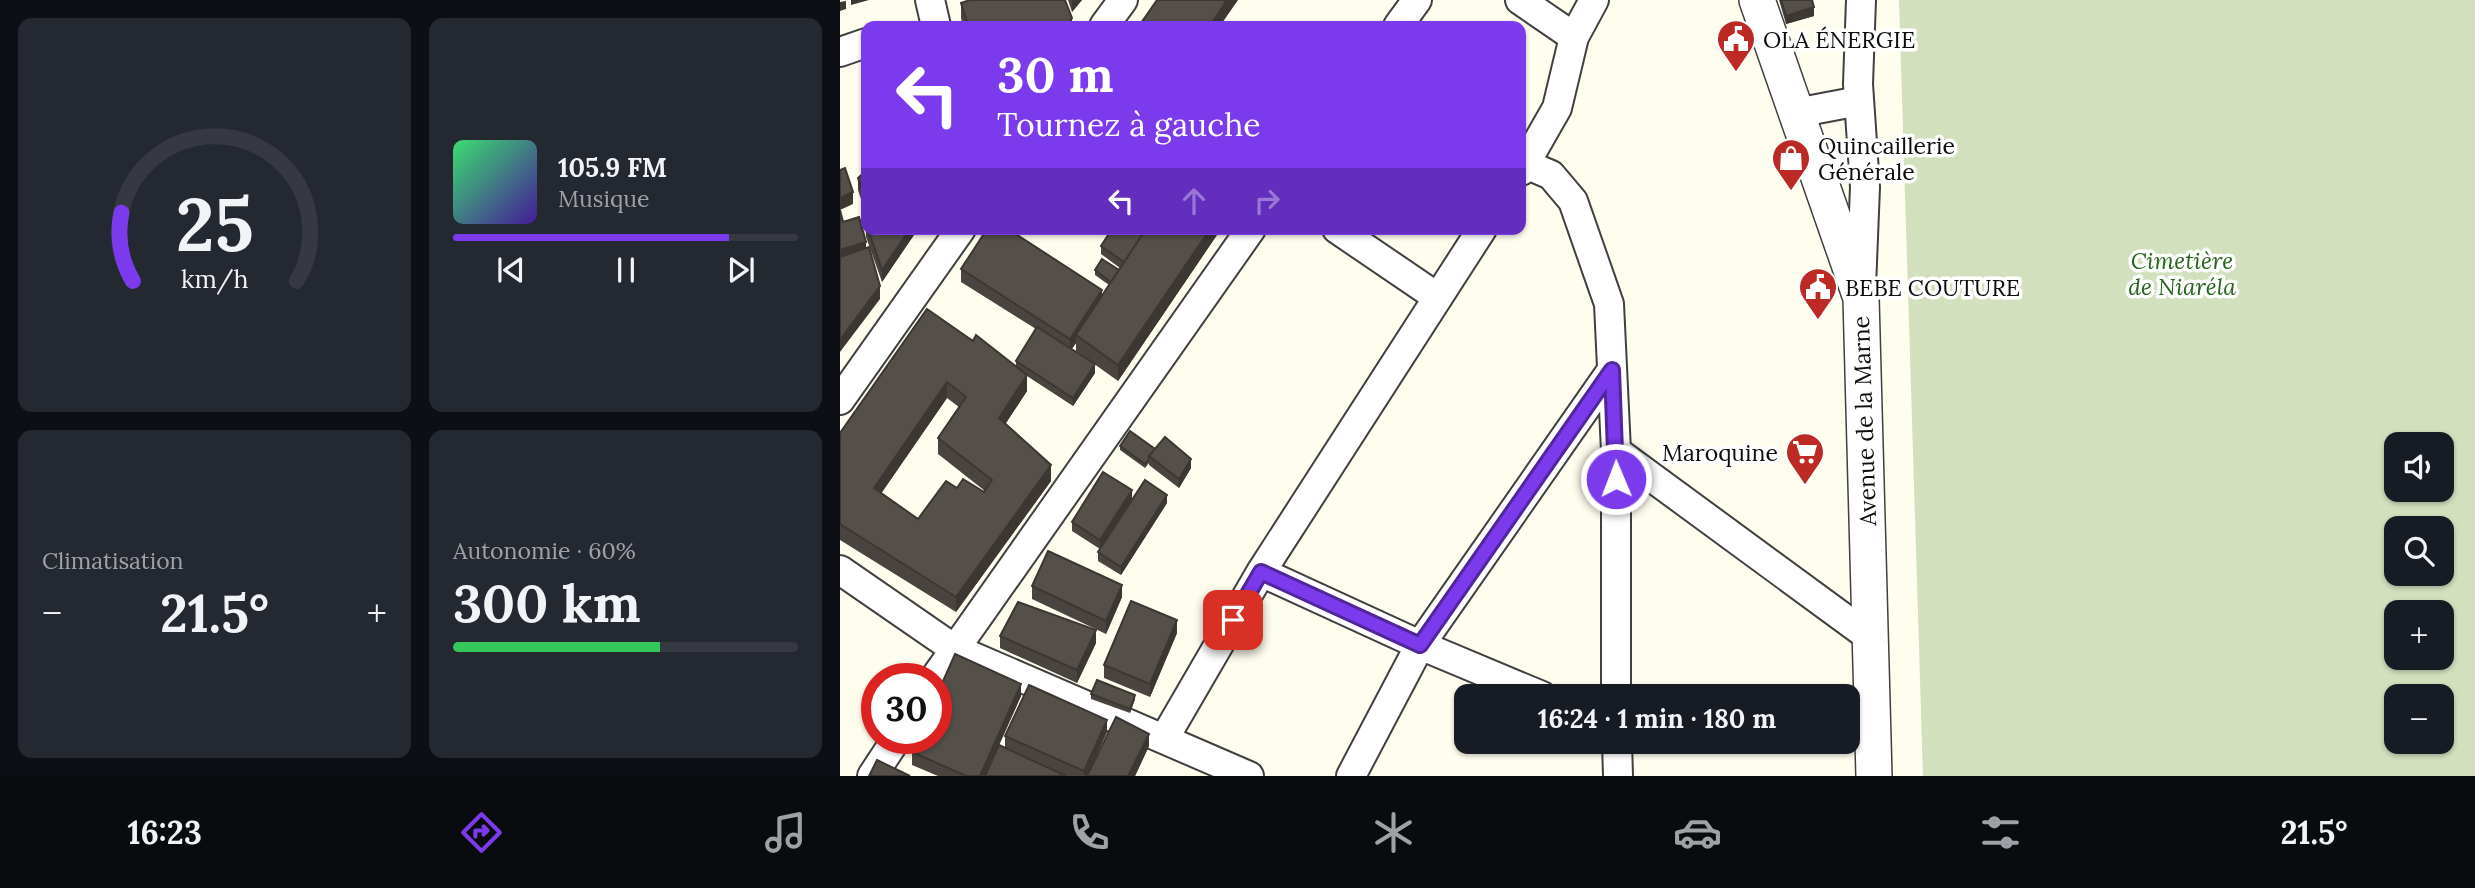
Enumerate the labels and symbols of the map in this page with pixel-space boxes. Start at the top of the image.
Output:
public building icon: OLA ÉNERGIE [1715,18,1757,73]
place label: OLA ÉNERGIE [1763,25,1915,54]
place label: Quincaillerie Générale [1818,131,1955,186]
shop icon: Quincaillerie Générale [1770,137,1812,192]
park label: Cimetière de Niaréla [2128,246,2236,301]
public building icon: BEBE COUTURE [1797,266,1839,321]
place label: BEBE COUTURE [1845,273,2020,302]
street label: Avenue de la Marne [1846,316,1882,527]
supermarket icon: Maroquine [1784,431,1826,486]
place label: Maroquine [1662,438,1778,467]
position arrow [1579,442,1653,516]
pin [1203,590,1263,650]
speed limit sign: 30 [861,663,952,754]

